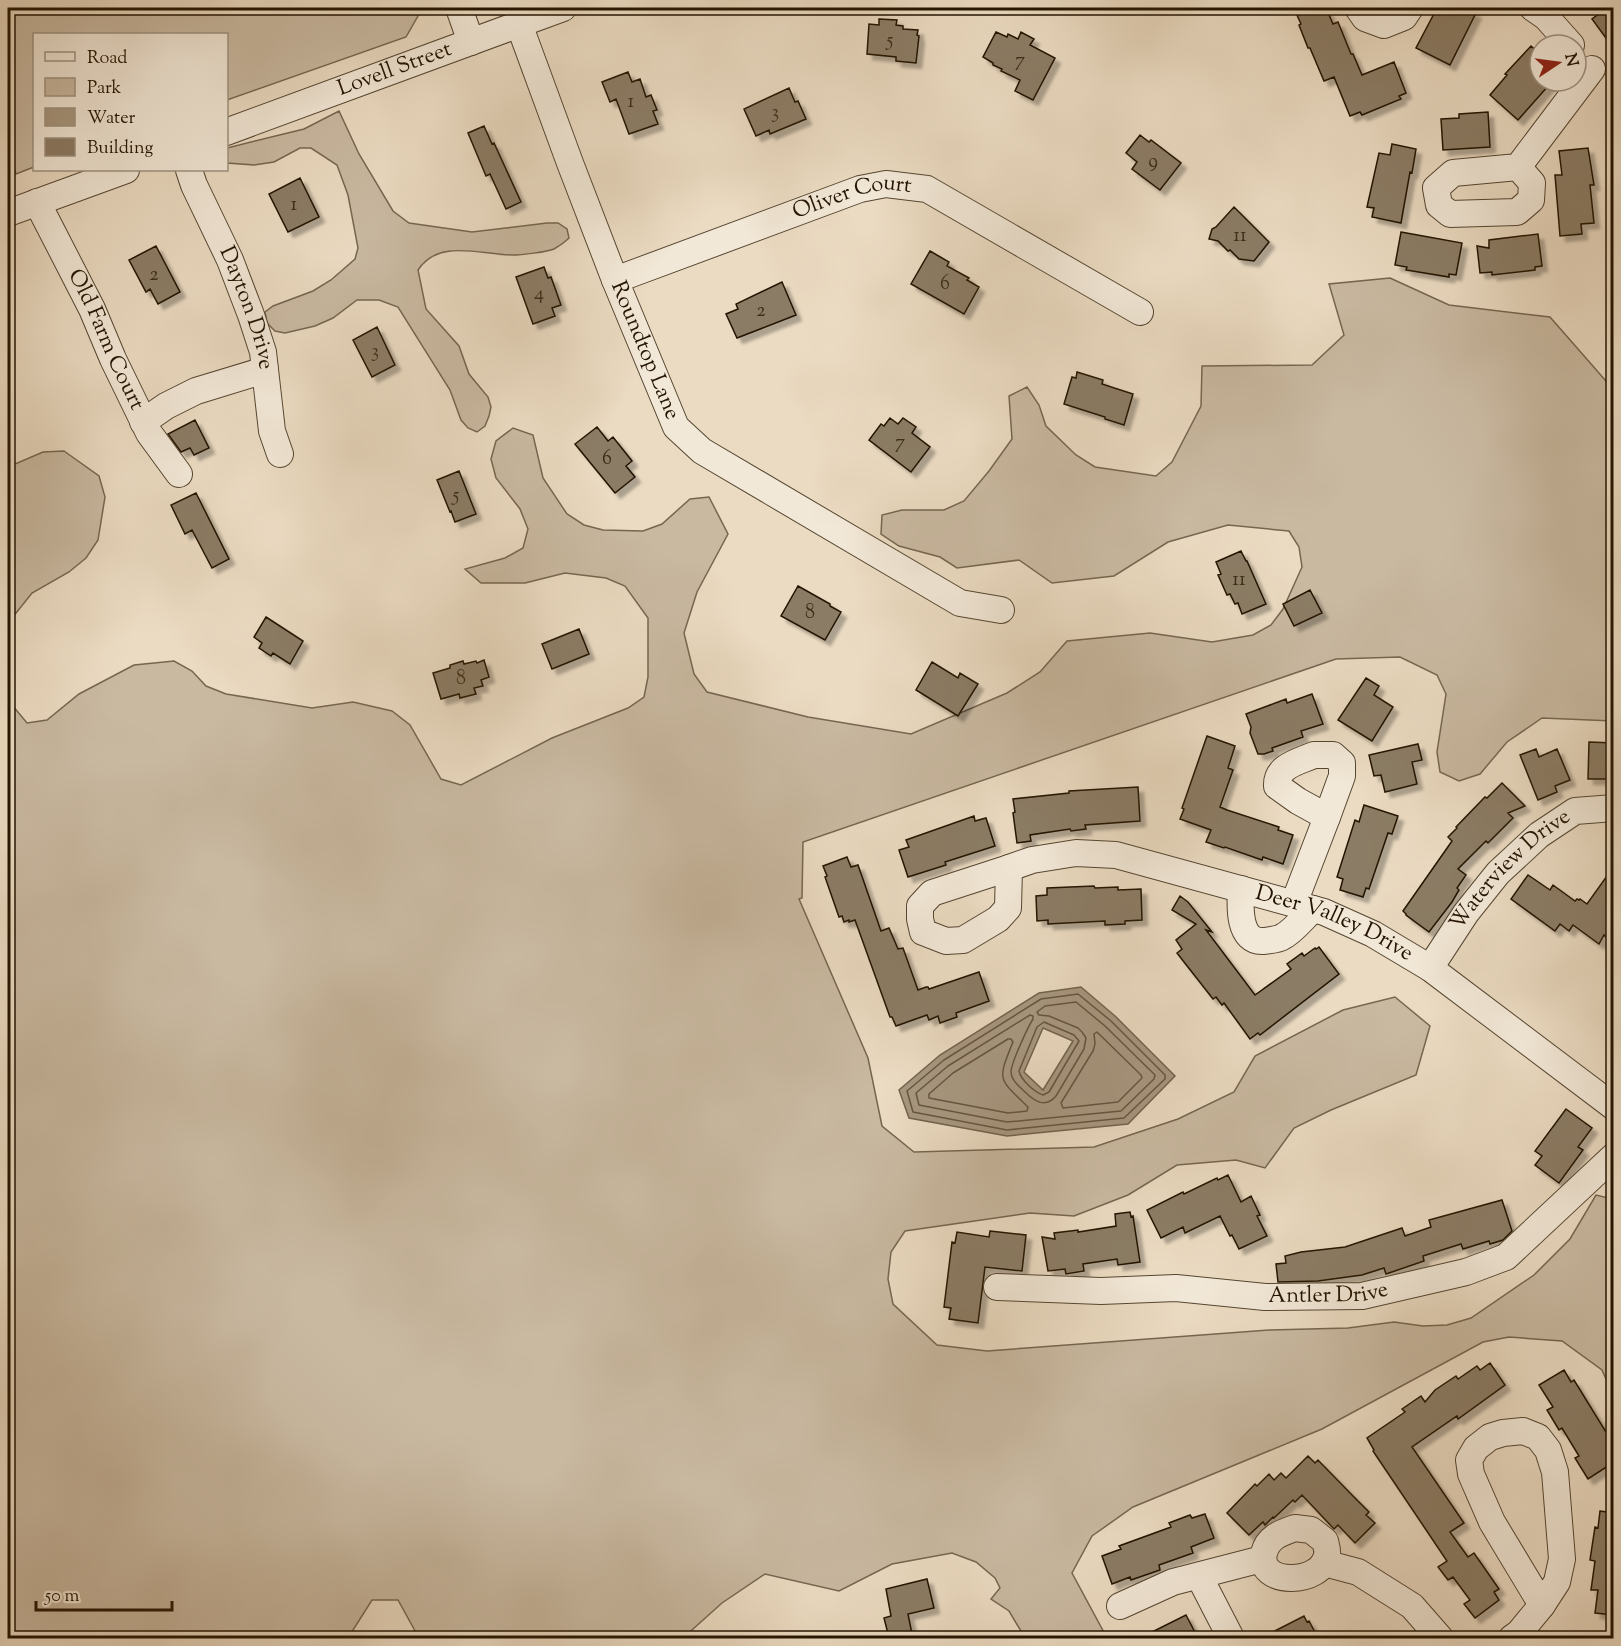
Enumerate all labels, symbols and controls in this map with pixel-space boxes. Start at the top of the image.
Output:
house number: 5 [886,27,894,56]
legend [33,33,228,171]
north arrow [1528,33,1588,93]
street label: Lovell Street [333,34,457,106]
text: Road [87,46,127,72]
house number: 7 [1015,47,1025,76]
text: N [1558,51,1583,69]
text: Park [87,76,122,102]
house number: 1 [628,88,635,117]
house number: 3 [771,99,779,128]
text: Water [87,106,136,132]
text: Building [87,136,153,162]
house number: 9 [1148,148,1158,177]
street label: Oliver Court [788,168,914,229]
house number: 1 [291,191,298,220]
house number: 11 [1233,222,1247,251]
street label: Dayton Drive [210,241,281,371]
house number: 2 [149,261,159,290]
street label: Old Farm Court [58,264,152,416]
house number: 6 [940,270,950,299]
street label: Roundtop Lane [601,276,687,425]
house number: 4 [534,280,544,309]
house number: 2 [756,297,766,326]
house number: 3 [371,338,379,367]
house number: 7 [895,429,905,458]
house number: 6 [602,445,612,474]
house number: 5 [452,482,460,511]
house number: 11 [1232,566,1246,595]
house number: 8 [805,599,815,628]
house number: 8 [456,665,466,694]
street label: Waterview Drive [1443,802,1577,937]
street label: Deer Valley Drive [1252,878,1419,970]
street label: Antler Drive [1268,1274,1391,1313]
scale bar [36,1574,172,1612]
text: 50 m [44,1584,80,1610]

